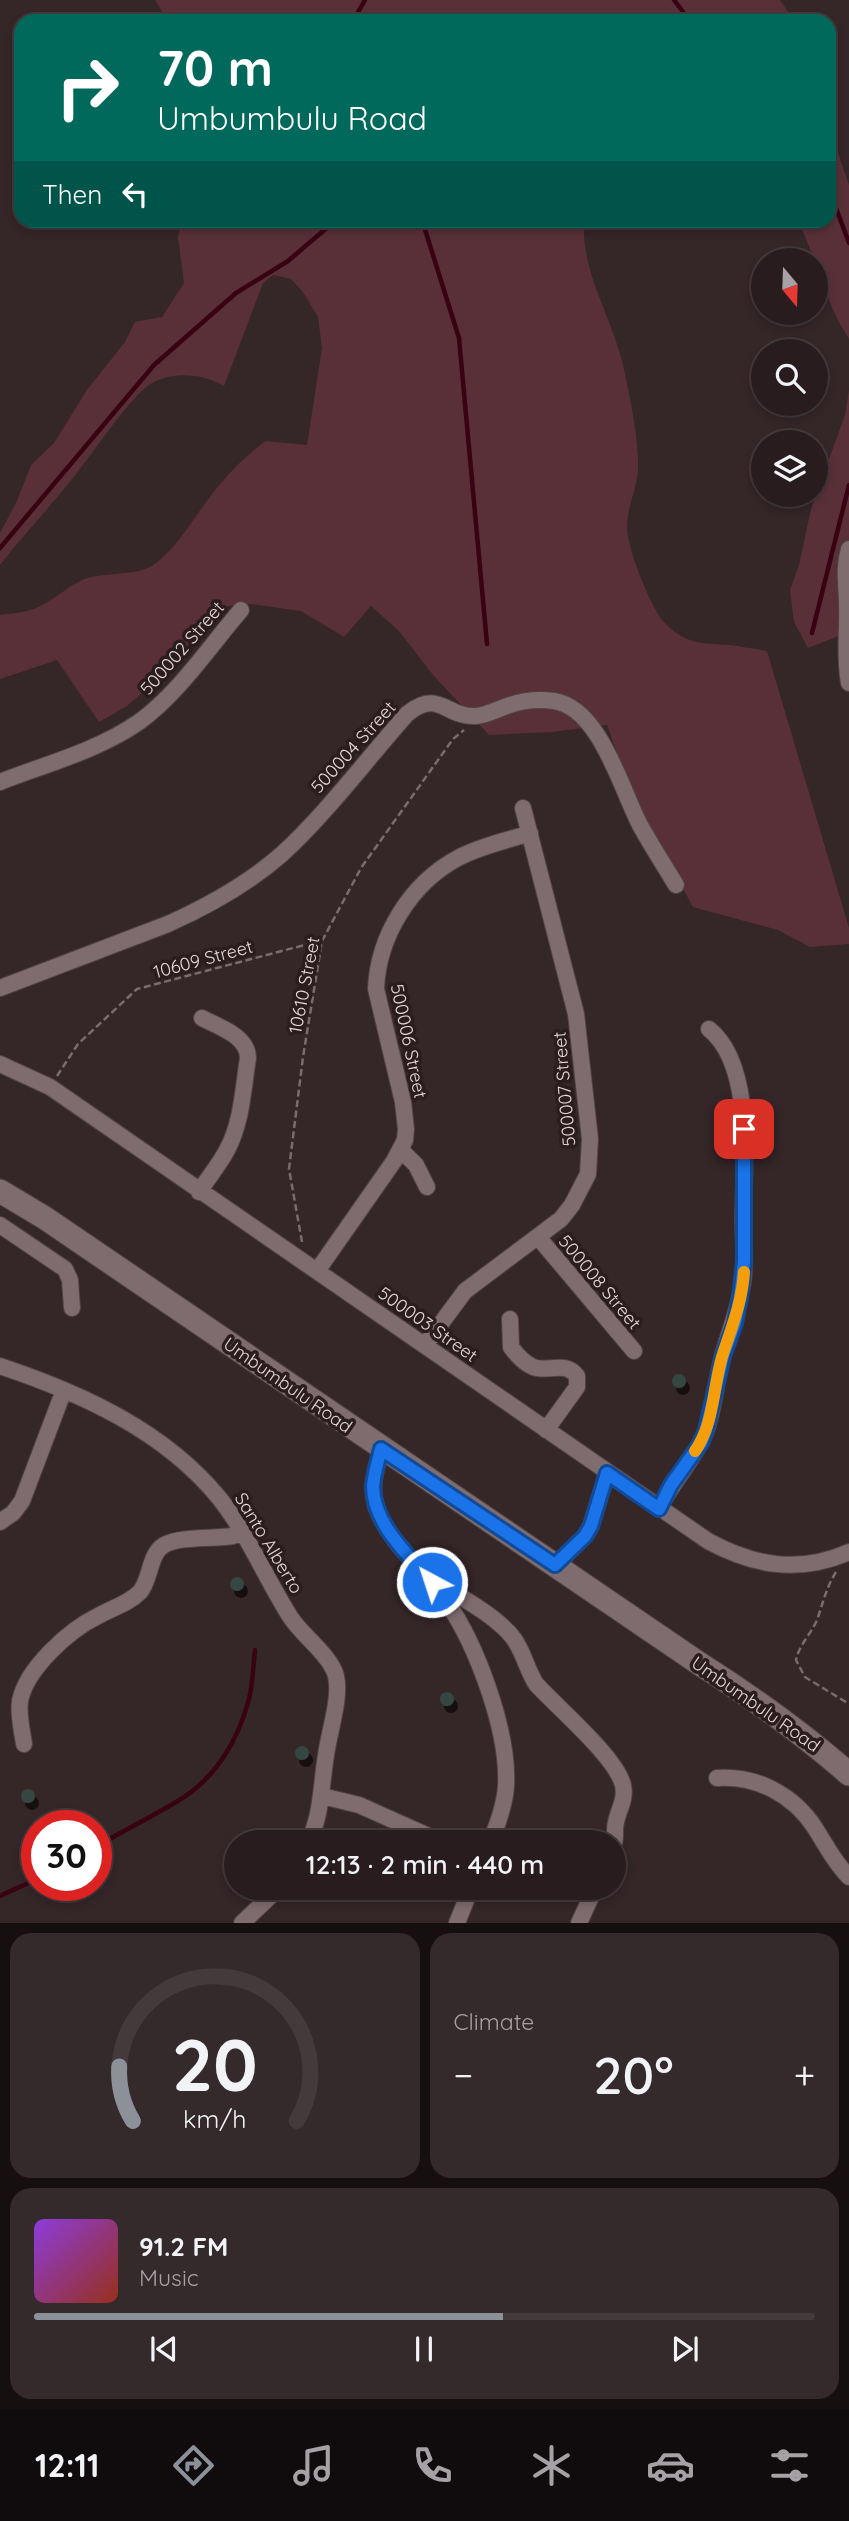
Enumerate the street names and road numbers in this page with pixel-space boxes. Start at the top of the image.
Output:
street label: 500002 Street [135,596,229,700]
street label: 500004 Street [306,696,400,798]
street label: 10610 Street [283,934,325,1036]
street label: 10609 Street [151,935,255,983]
street label: 500006 Street [386,982,432,1100]
street label: 500007 Street [548,1031,580,1147]
street label: 500008 Street [554,1230,646,1334]
street label: 500003 Street [374,1281,482,1367]
street label: Umbumbulu Road [219,1332,357,1438]
street label: Santo Alberto [230,1488,308,1598]
street label: Umbumbulu Road [687,1651,825,1757]

